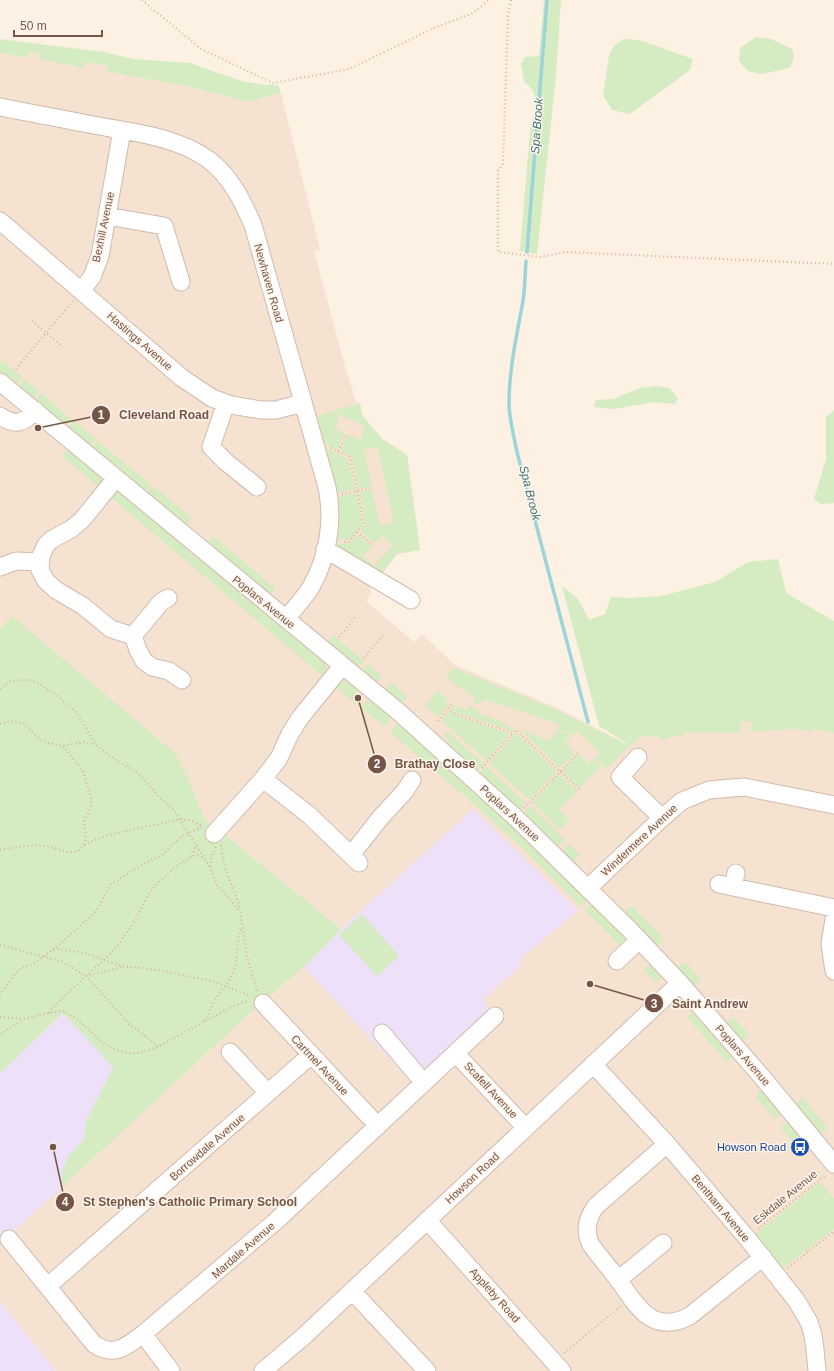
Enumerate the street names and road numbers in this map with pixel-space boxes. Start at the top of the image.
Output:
street label: Bexhill Avenue [90,191,116,263]
street label: Newhaven Road [252,242,286,324]
street label: Hastings Avenue [105,309,175,373]
street label: Poplars Avenue [230,573,298,631]
street label: Poplars Avenue [478,782,542,844]
street label: Windermere Avenue [599,802,679,878]
street label: Poplars Avenue [713,1022,773,1088]
street label: Cartmel Avenue [289,1032,351,1098]
street label: Scafell Avenue [462,1059,520,1121]
street label: Borrowdale Avenue [167,1111,247,1183]
street label: Howson Road [443,1150,501,1206]
street label: Eskdale Avenue [751,1168,819,1226]
street label: Bentham Avenue [690,1172,752,1244]
street label: Mardale Avenue [209,1219,277,1281]
street label: Appleby Road [467,1265,523,1325]

